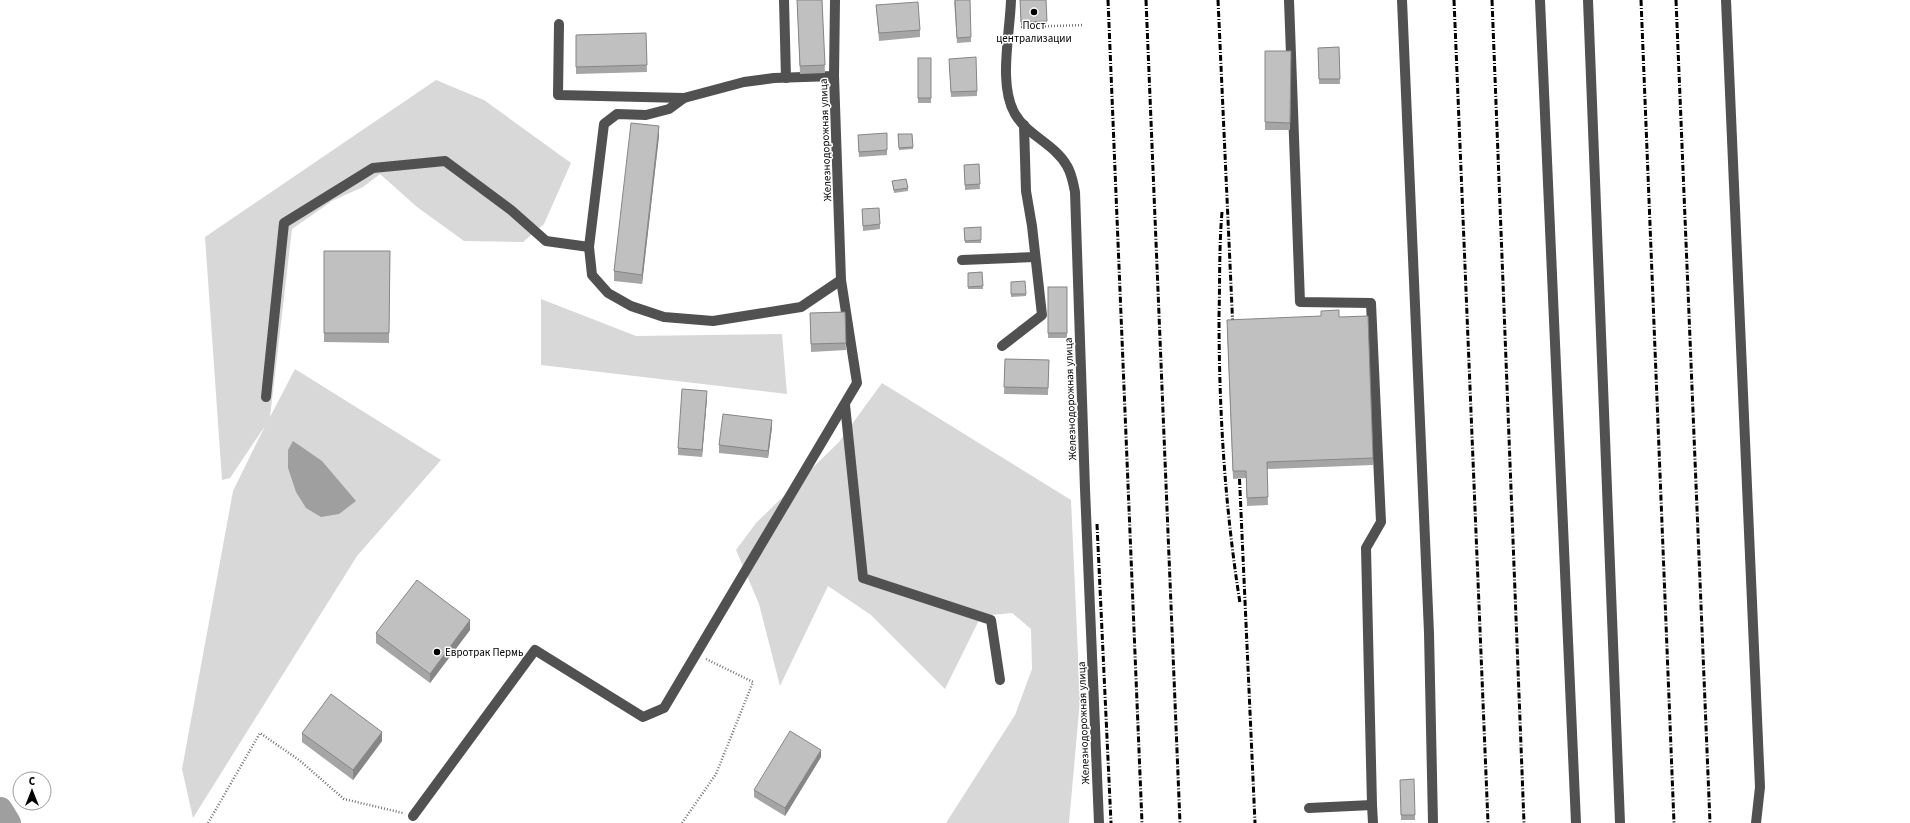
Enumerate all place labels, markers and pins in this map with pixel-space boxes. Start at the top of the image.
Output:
marker: Пост централизации [1029,7,1039,17]
place label: Пост централизации [996,18,1072,46]
place label: Евротрак Пермь [445,645,523,660]
marker: Евротрак Пермь [432,647,442,657]

